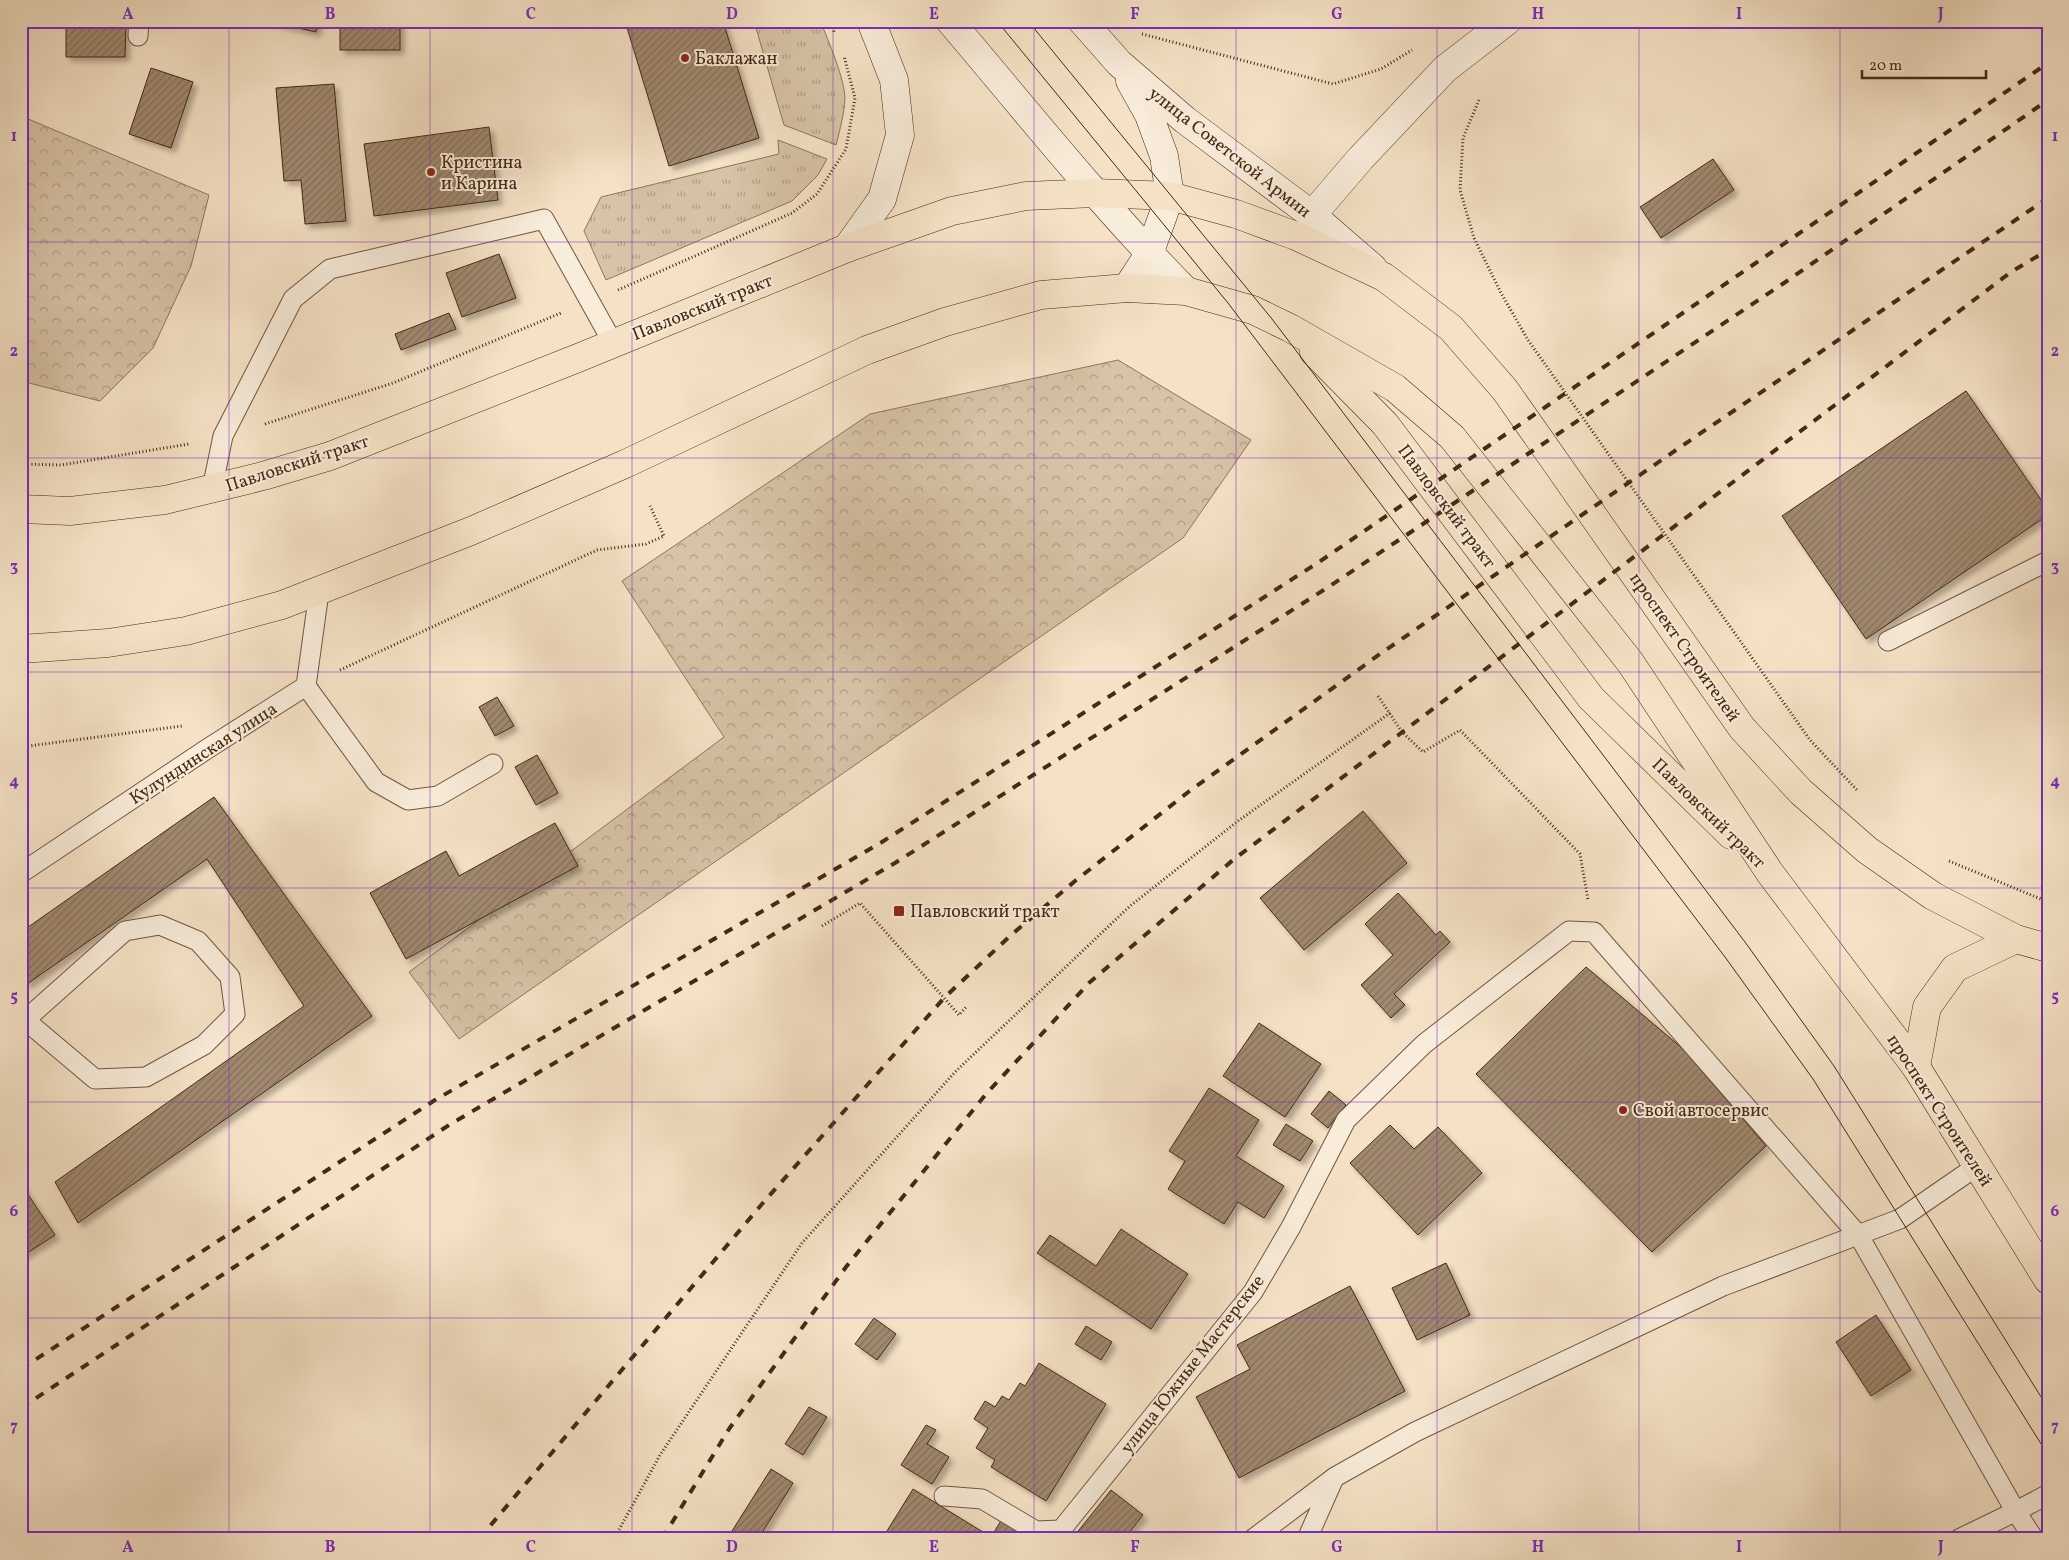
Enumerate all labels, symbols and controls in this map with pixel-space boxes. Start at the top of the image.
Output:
text: A [122,4,134,26]
text: B [325,4,336,26]
text: C [526,4,536,26]
text: D [726,4,738,26]
text: E [929,4,939,26]
text: F [1130,4,1140,26]
text: G [1331,4,1343,26]
text: H [1532,4,1544,26]
text: I [1736,4,1742,26]
text: J [1937,4,1944,26]
place label: Баклажан [695,47,778,72]
scale bar [1862,48,1985,80]
marker: Баклажан [679,52,691,64]
text: 20 m [1869,56,1902,77]
street label: улица Советской Армии [1143,82,1316,225]
text: 1 [11,126,17,148]
text: 1 [2052,126,2058,148]
place label: Кристина и Карина [441,151,523,197]
marker: Кристина и Карина [425,166,437,178]
street label: Павловский тракт [629,269,777,348]
text: 2 [10,341,18,363]
text: 2 [2051,341,2059,363]
street label: Павловский тракт [222,429,372,499]
street label: Павловский тракт [1391,440,1501,574]
text: 3 [10,556,18,578]
text: 3 [2051,556,2059,578]
street label: проспект Строителей [1623,568,1745,728]
street label: Кулундинская улица [125,697,283,812]
street label: Павловский тракт [1645,753,1770,875]
text: 4 [9,771,19,793]
text: 4 [2050,771,2060,793]
place label: Павловский тракт [910,900,1060,925]
marker: Павловский тракт [892,904,906,918]
text: 5 [10,986,18,1008]
text: 5 [2051,986,2059,1008]
street label: проспект Строителей [1880,1030,1998,1192]
place label: Свой автосервис [1633,1099,1769,1124]
marker: Свой автосервис [1617,1104,1629,1116]
text: 6 [10,1201,19,1223]
text: 6 [2051,1201,2060,1223]
street label: улица Южные Мастерские [1115,1270,1271,1460]
text: 7 [10,1416,18,1438]
text: 7 [2051,1416,2059,1438]
text: A [122,1537,134,1559]
text: B [325,1537,336,1559]
text: C [526,1537,536,1559]
text: D [726,1537,738,1559]
text: E [929,1537,939,1559]
text: F [1130,1537,1140,1559]
text: G [1331,1537,1343,1559]
text: H [1532,1537,1544,1559]
text: I [1736,1537,1742,1559]
text: J [1937,1537,1944,1559]

